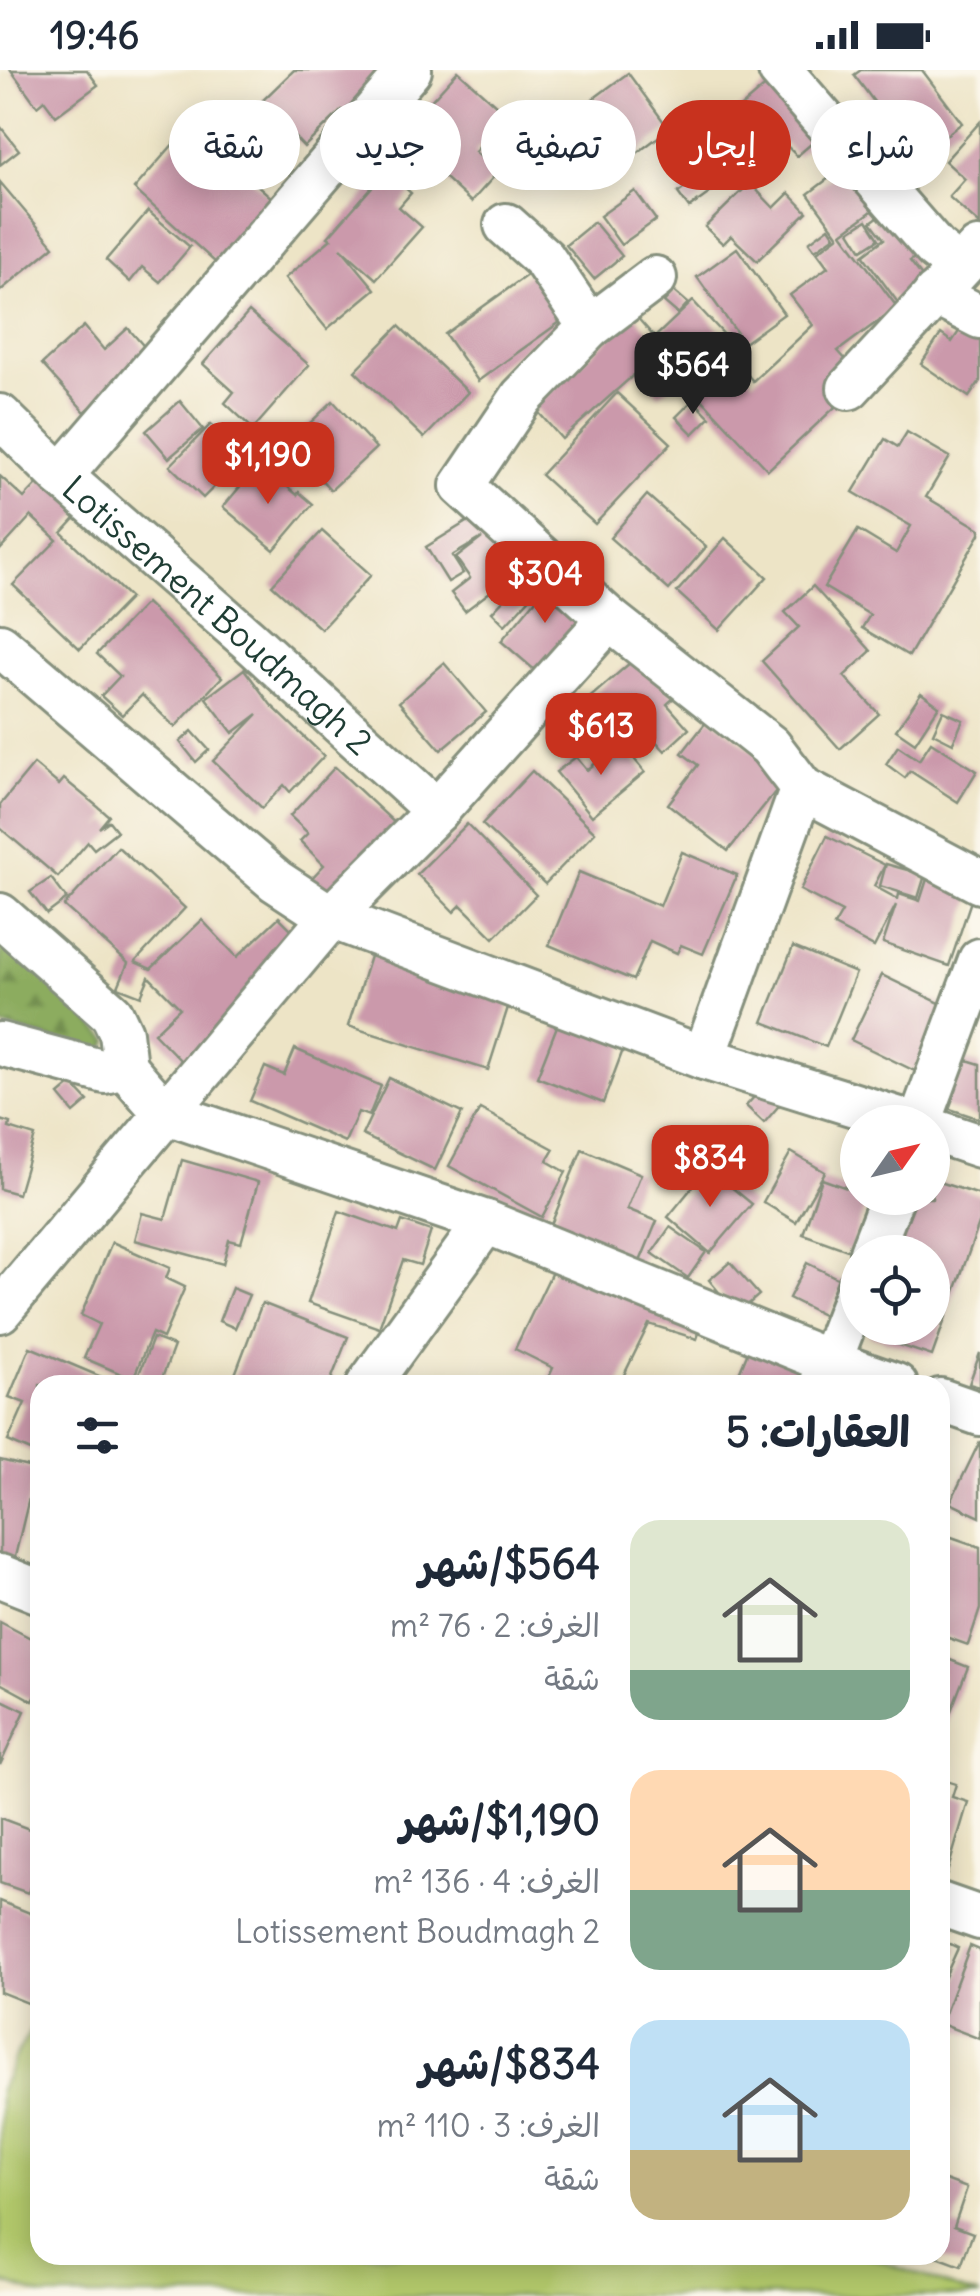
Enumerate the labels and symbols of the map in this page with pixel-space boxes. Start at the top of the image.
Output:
pin: $564 [634,332,752,417]
pin: $1,190 [187,422,349,507]
street label: Lotissement Boudmagh 2 [54,466,382,764]
pin: $304 [486,541,604,626]
pin: $613 [542,693,660,778]
north arrow [840,1105,950,1215]
pin: $834 [651,1125,769,1210]

